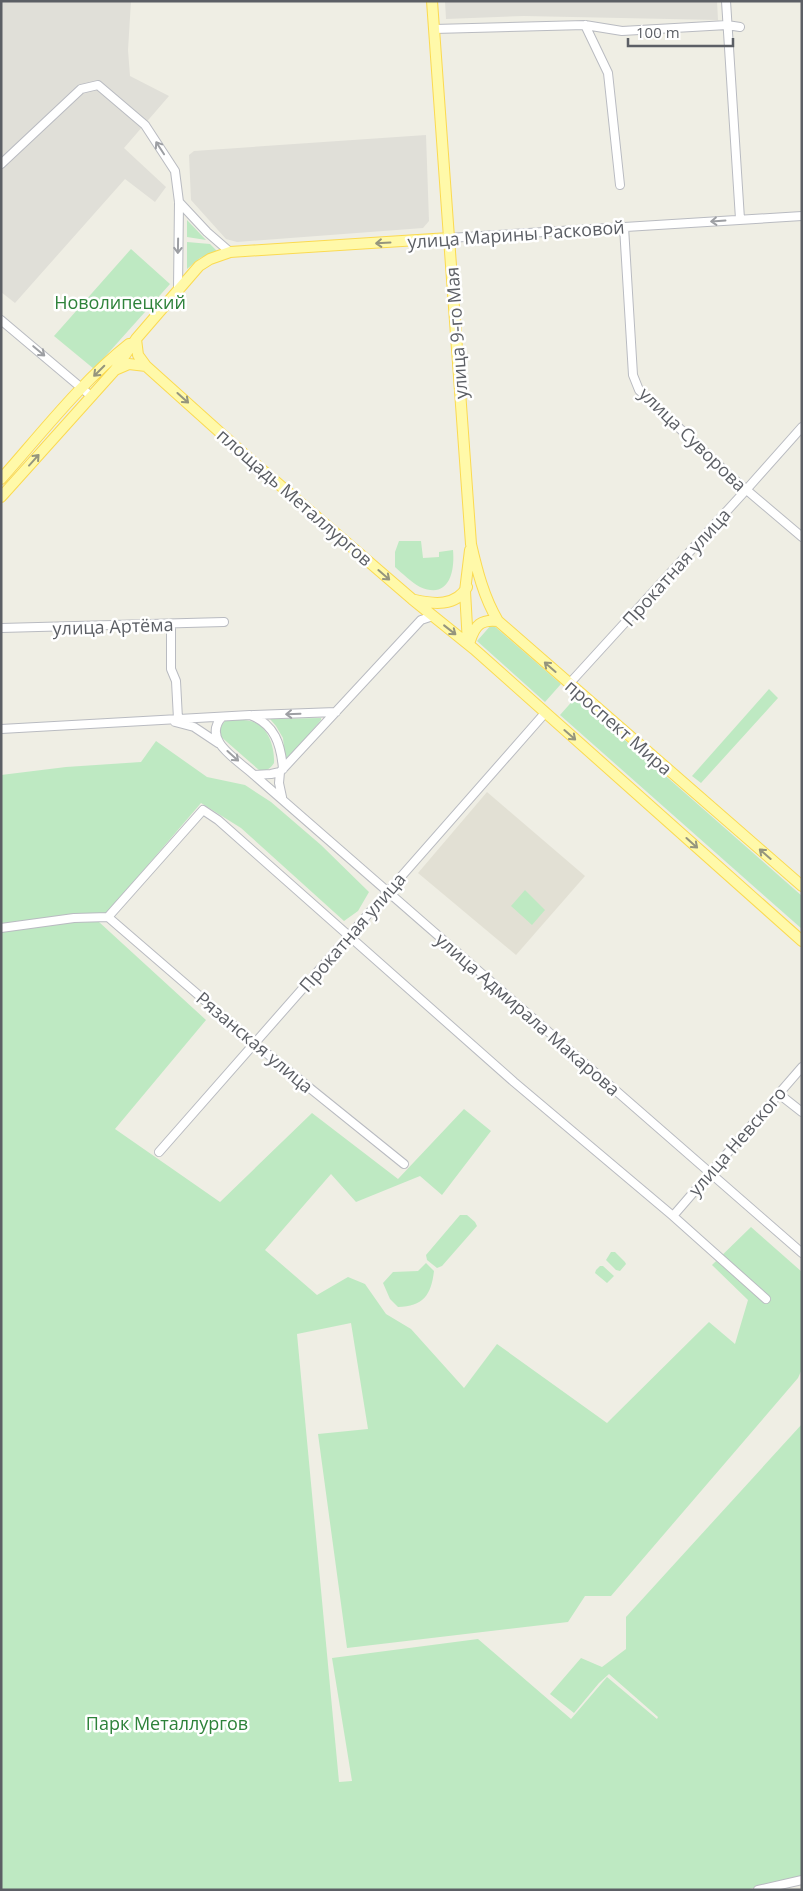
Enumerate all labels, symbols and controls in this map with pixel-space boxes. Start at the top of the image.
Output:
scale bar [628,15,733,47]
text: 100 m [636,22,680,42]
one-way arrow [155,141,165,155]
street label: улица Марины Расковой [407,214,625,254]
one-way arrow [710,216,726,225]
one-way arrow [173,237,183,253]
one-way arrow [375,238,391,247]
street label: улица 9-го Мая [439,266,473,400]
park label: Новолипецкий [54,290,186,314]
one-way arrow [32,346,45,357]
one-way arrow [93,365,106,377]
street label: улица Суворова [634,382,752,496]
one-way arrow [176,393,189,404]
street label: площадь Металлургов [212,423,378,571]
one-way arrow [28,454,39,467]
street label: Прокатная улица [617,503,735,631]
one-way arrow [377,569,390,580]
street label: улица Артёма [52,612,174,640]
one-way arrow [444,624,457,635]
one-way arrow [543,661,556,673]
street label: проспект Мира [561,674,677,780]
one-way arrow [285,709,301,718]
one-way arrow [564,729,577,741]
one-way arrow [226,750,239,762]
one-way arrow [685,837,698,849]
one-way arrow [759,849,772,860]
street label: Прокатная улица [293,867,411,997]
street label: улица Адмирала Макарова [431,927,625,1101]
street label: Рязанская улица [192,986,318,1098]
street label: улица Невского [683,1081,791,1201]
park label: Парк Металлургов [86,1711,248,1735]

